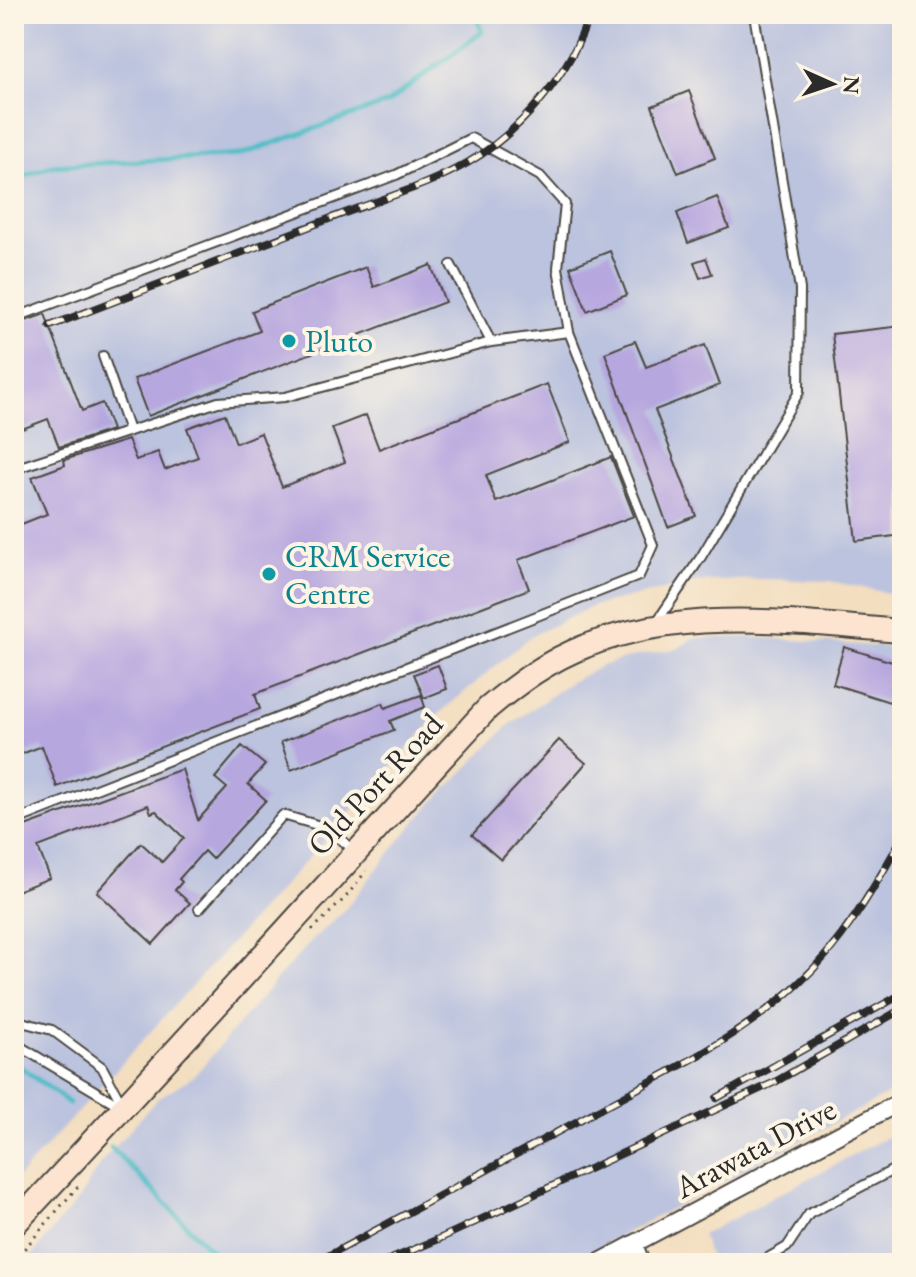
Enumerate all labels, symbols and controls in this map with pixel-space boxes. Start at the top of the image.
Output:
north arrow [792,44,872,124]
text: N [837,75,866,95]
place label: Pluto [305,320,373,362]
marker: Pluto [280,332,298,350]
place label: CRM Service Centre [285,535,451,614]
marker: CRM Service Centre [260,565,278,583]
street label: Old Port Road [298,703,453,864]
street label: Arawata Drive [666,1088,843,1209]

